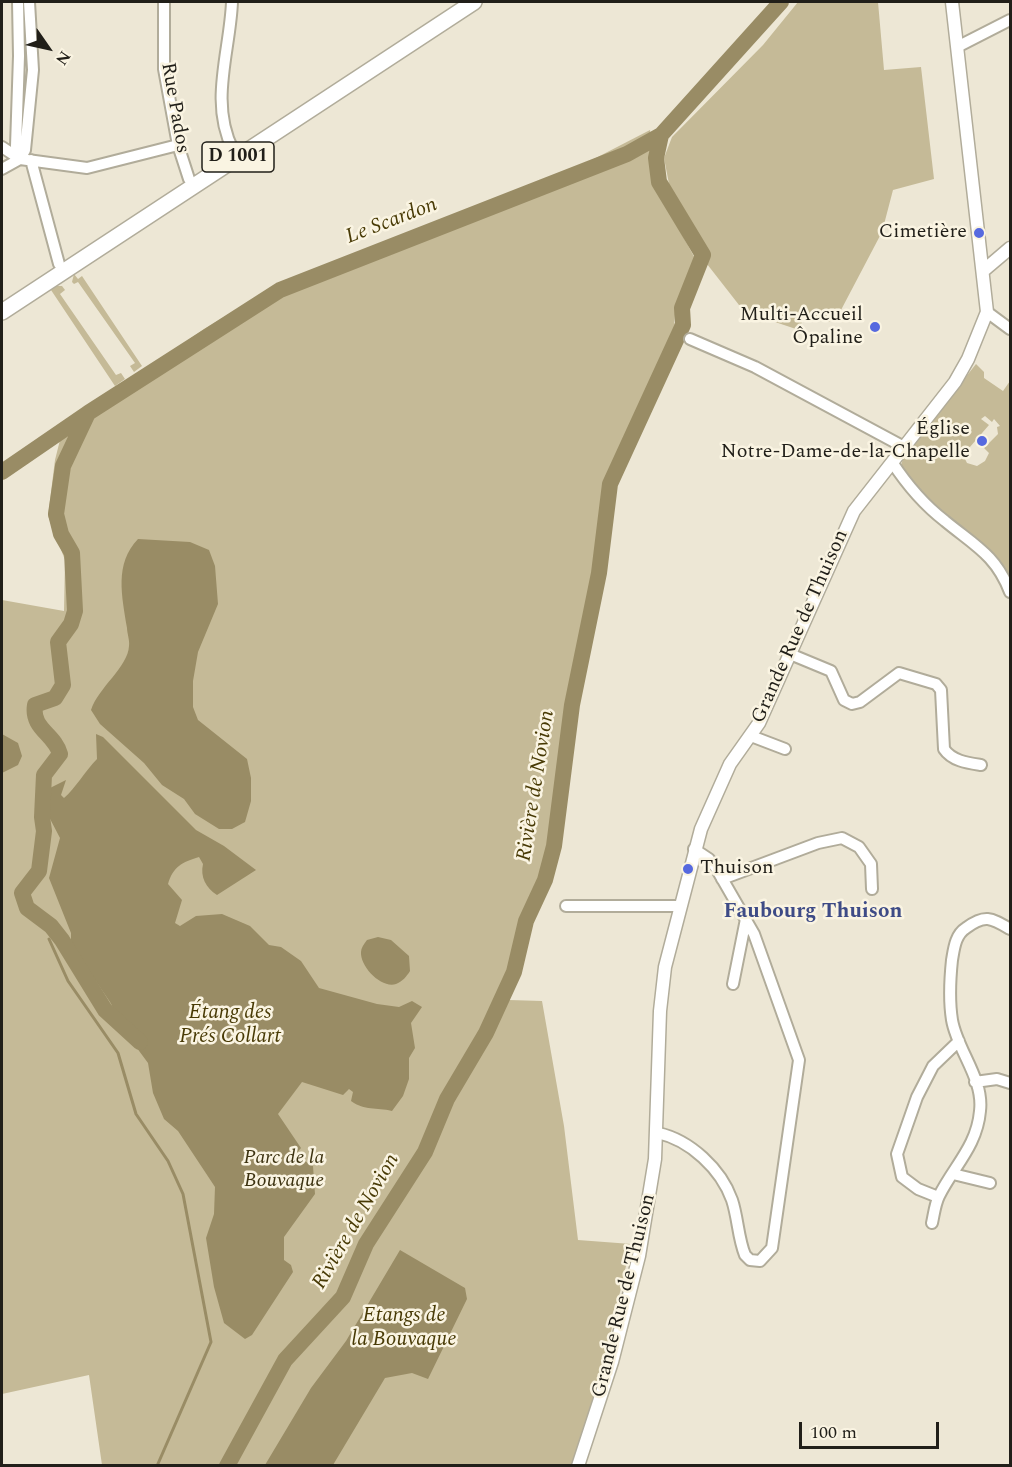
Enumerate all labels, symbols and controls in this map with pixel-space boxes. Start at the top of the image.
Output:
north arrow [18,18,78,78]
text: N [49,46,77,70]
street label: Rue Pados [154,61,194,155]
road number: D 1001 [202,142,274,172]
water label: Le Scardon [343,193,441,251]
place label: Cimetière [879,221,967,245]
marker: Cimetière [972,226,986,240]
place label: Multi-Accueil Ôpaline [740,304,863,351]
marker: Multi-Accueil Ôpaline [868,320,882,334]
place label: Église Notre-Dame-de-la-Chapelle [721,418,970,465]
marker: Église Notre-Dame-de-la-Chapelle [975,434,989,448]
street label: Grande Rue de Thuison [747,526,855,728]
water label: Rivière de Novion [513,709,561,863]
place label: Thuison [700,857,774,881]
marker: Thuison [681,862,695,876]
district label: Faubourg Thuison [724,900,902,926]
water label: Étang des Prés Collart [179,1001,281,1051]
park label: Parc de la Bouvaque [244,1147,324,1194]
water label: Rivière de Novion [308,1150,406,1294]
street label: Grande Rue de Thuison [588,1191,662,1401]
water label: Etangs de la Bouvaque [351,1304,457,1354]
scale bar [802,1410,942,1448]
text: 100 m [810,1419,857,1446]

